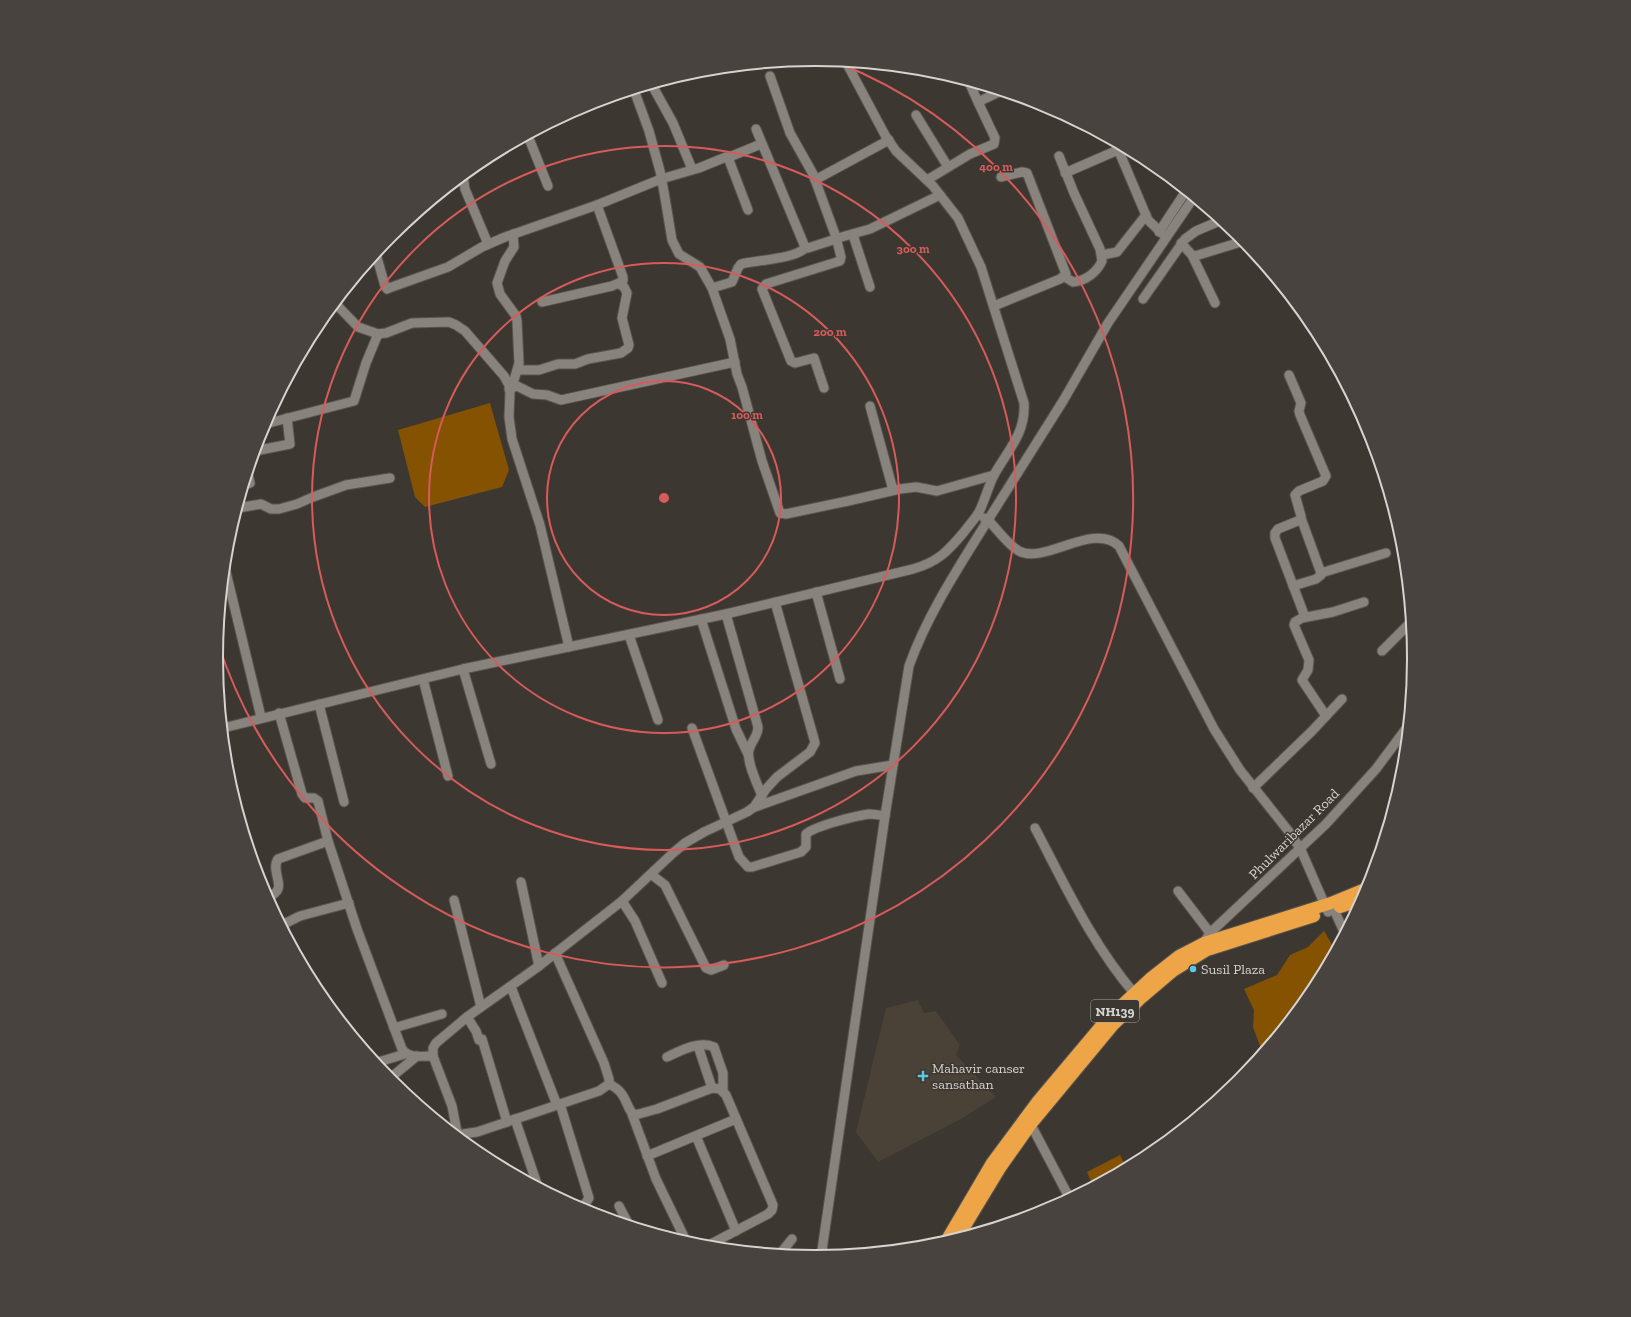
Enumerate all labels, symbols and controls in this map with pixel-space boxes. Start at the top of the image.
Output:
text: 400 m [979,160,1013,174]
text: 300 m [897,242,930,256]
text: 200 m [813,325,847,339]
text: 100 m [731,408,763,422]
centre of rings [657,491,671,505]
street label: Phulwaribazar Road [1245,785,1343,883]
place label: Susil Plaza [1201,961,1265,978]
marker: Susil Plaza [1188,964,1198,974]
road number: NH139 [1091,1000,1139,1022]
place label: Mahavir canser sansathan [932,1060,1025,1093]
marker: Mahavir canser sansathan [917,1070,929,1082]

